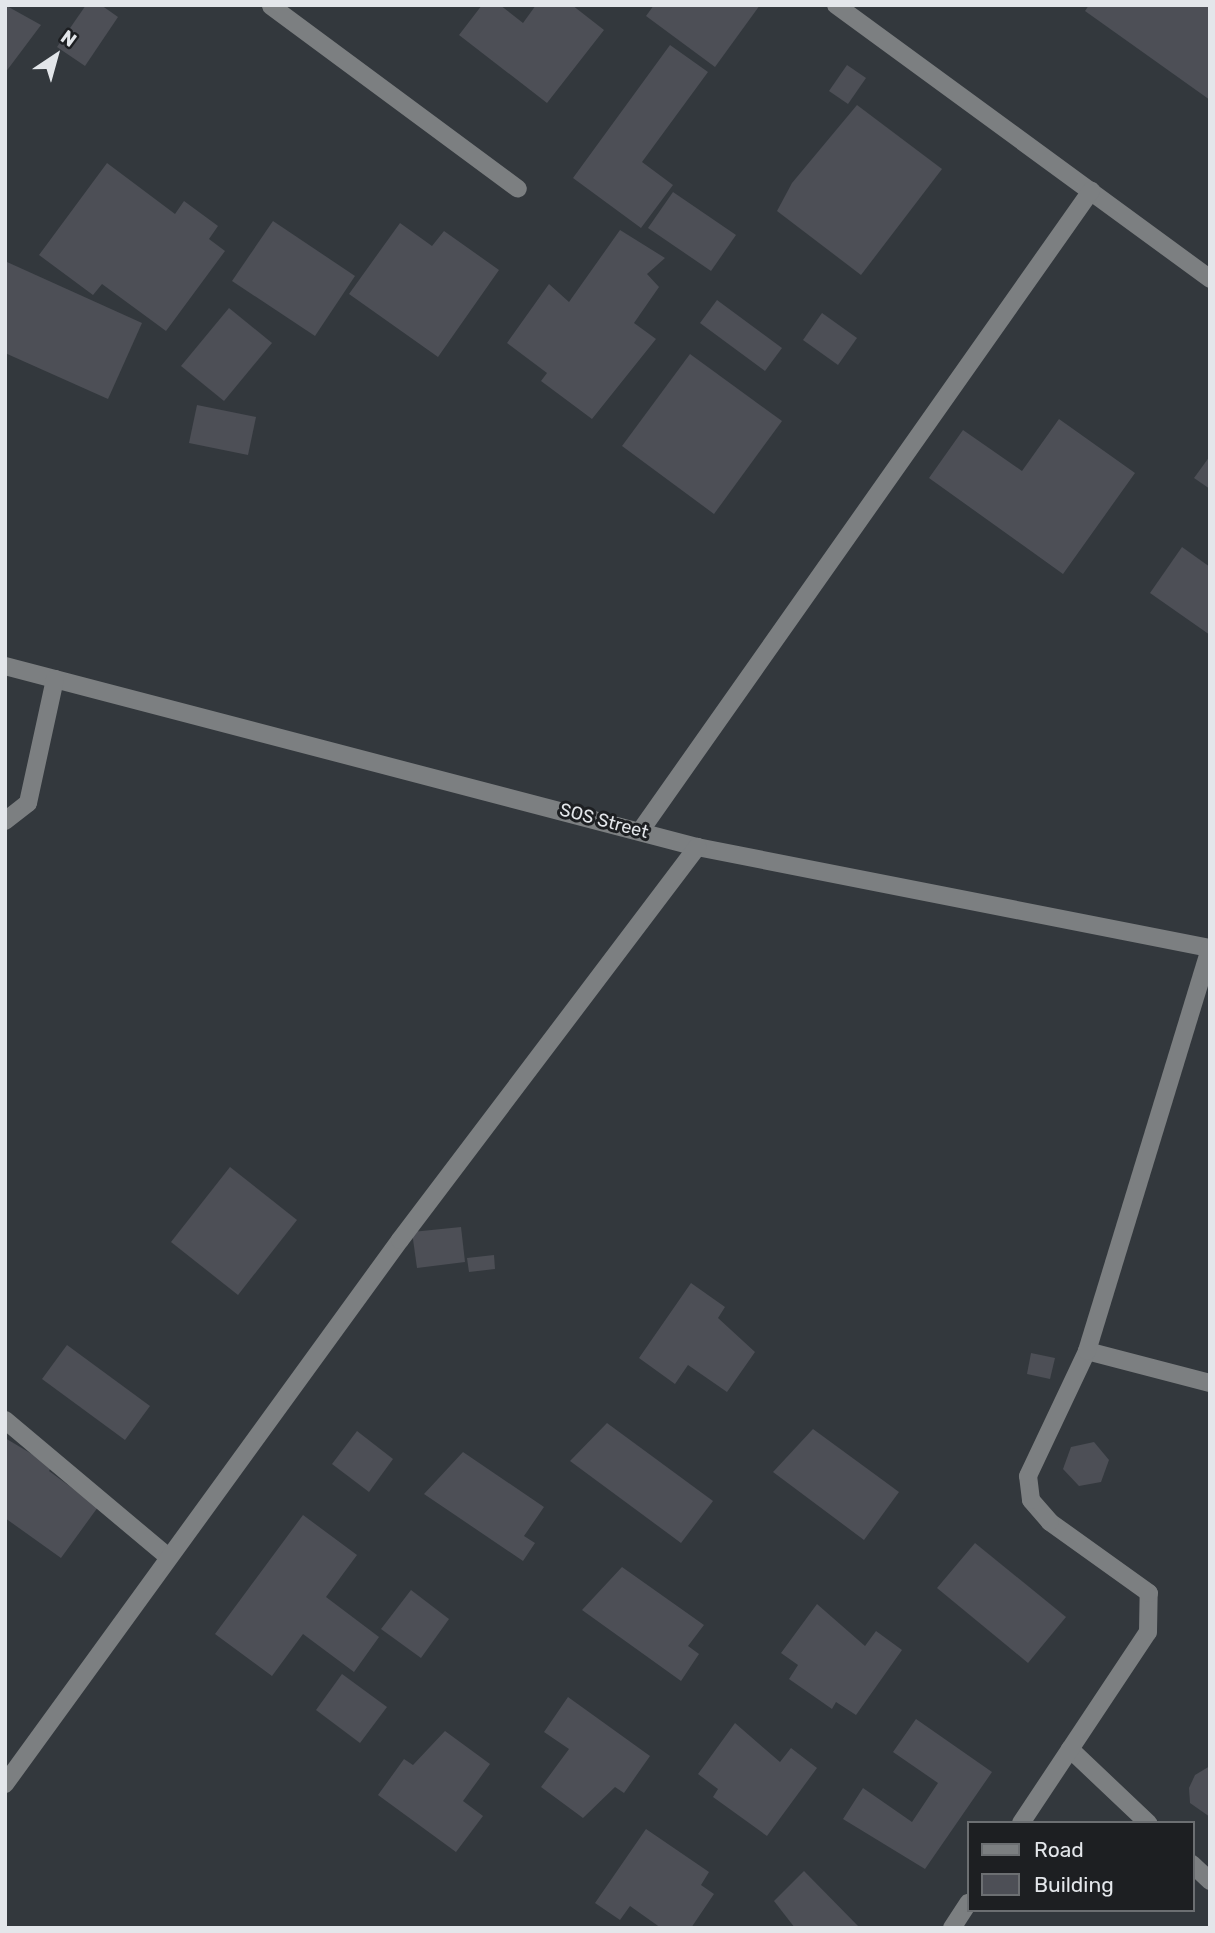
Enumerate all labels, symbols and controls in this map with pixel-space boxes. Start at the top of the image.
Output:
north arrow [21,21,91,91]
text: N [56,25,81,52]
street label: SOS Street [557,799,651,843]
legend [967,1821,1194,1912]
text: Road [1034,1837,1084,1862]
text: Building [1034,1872,1114,1897]

